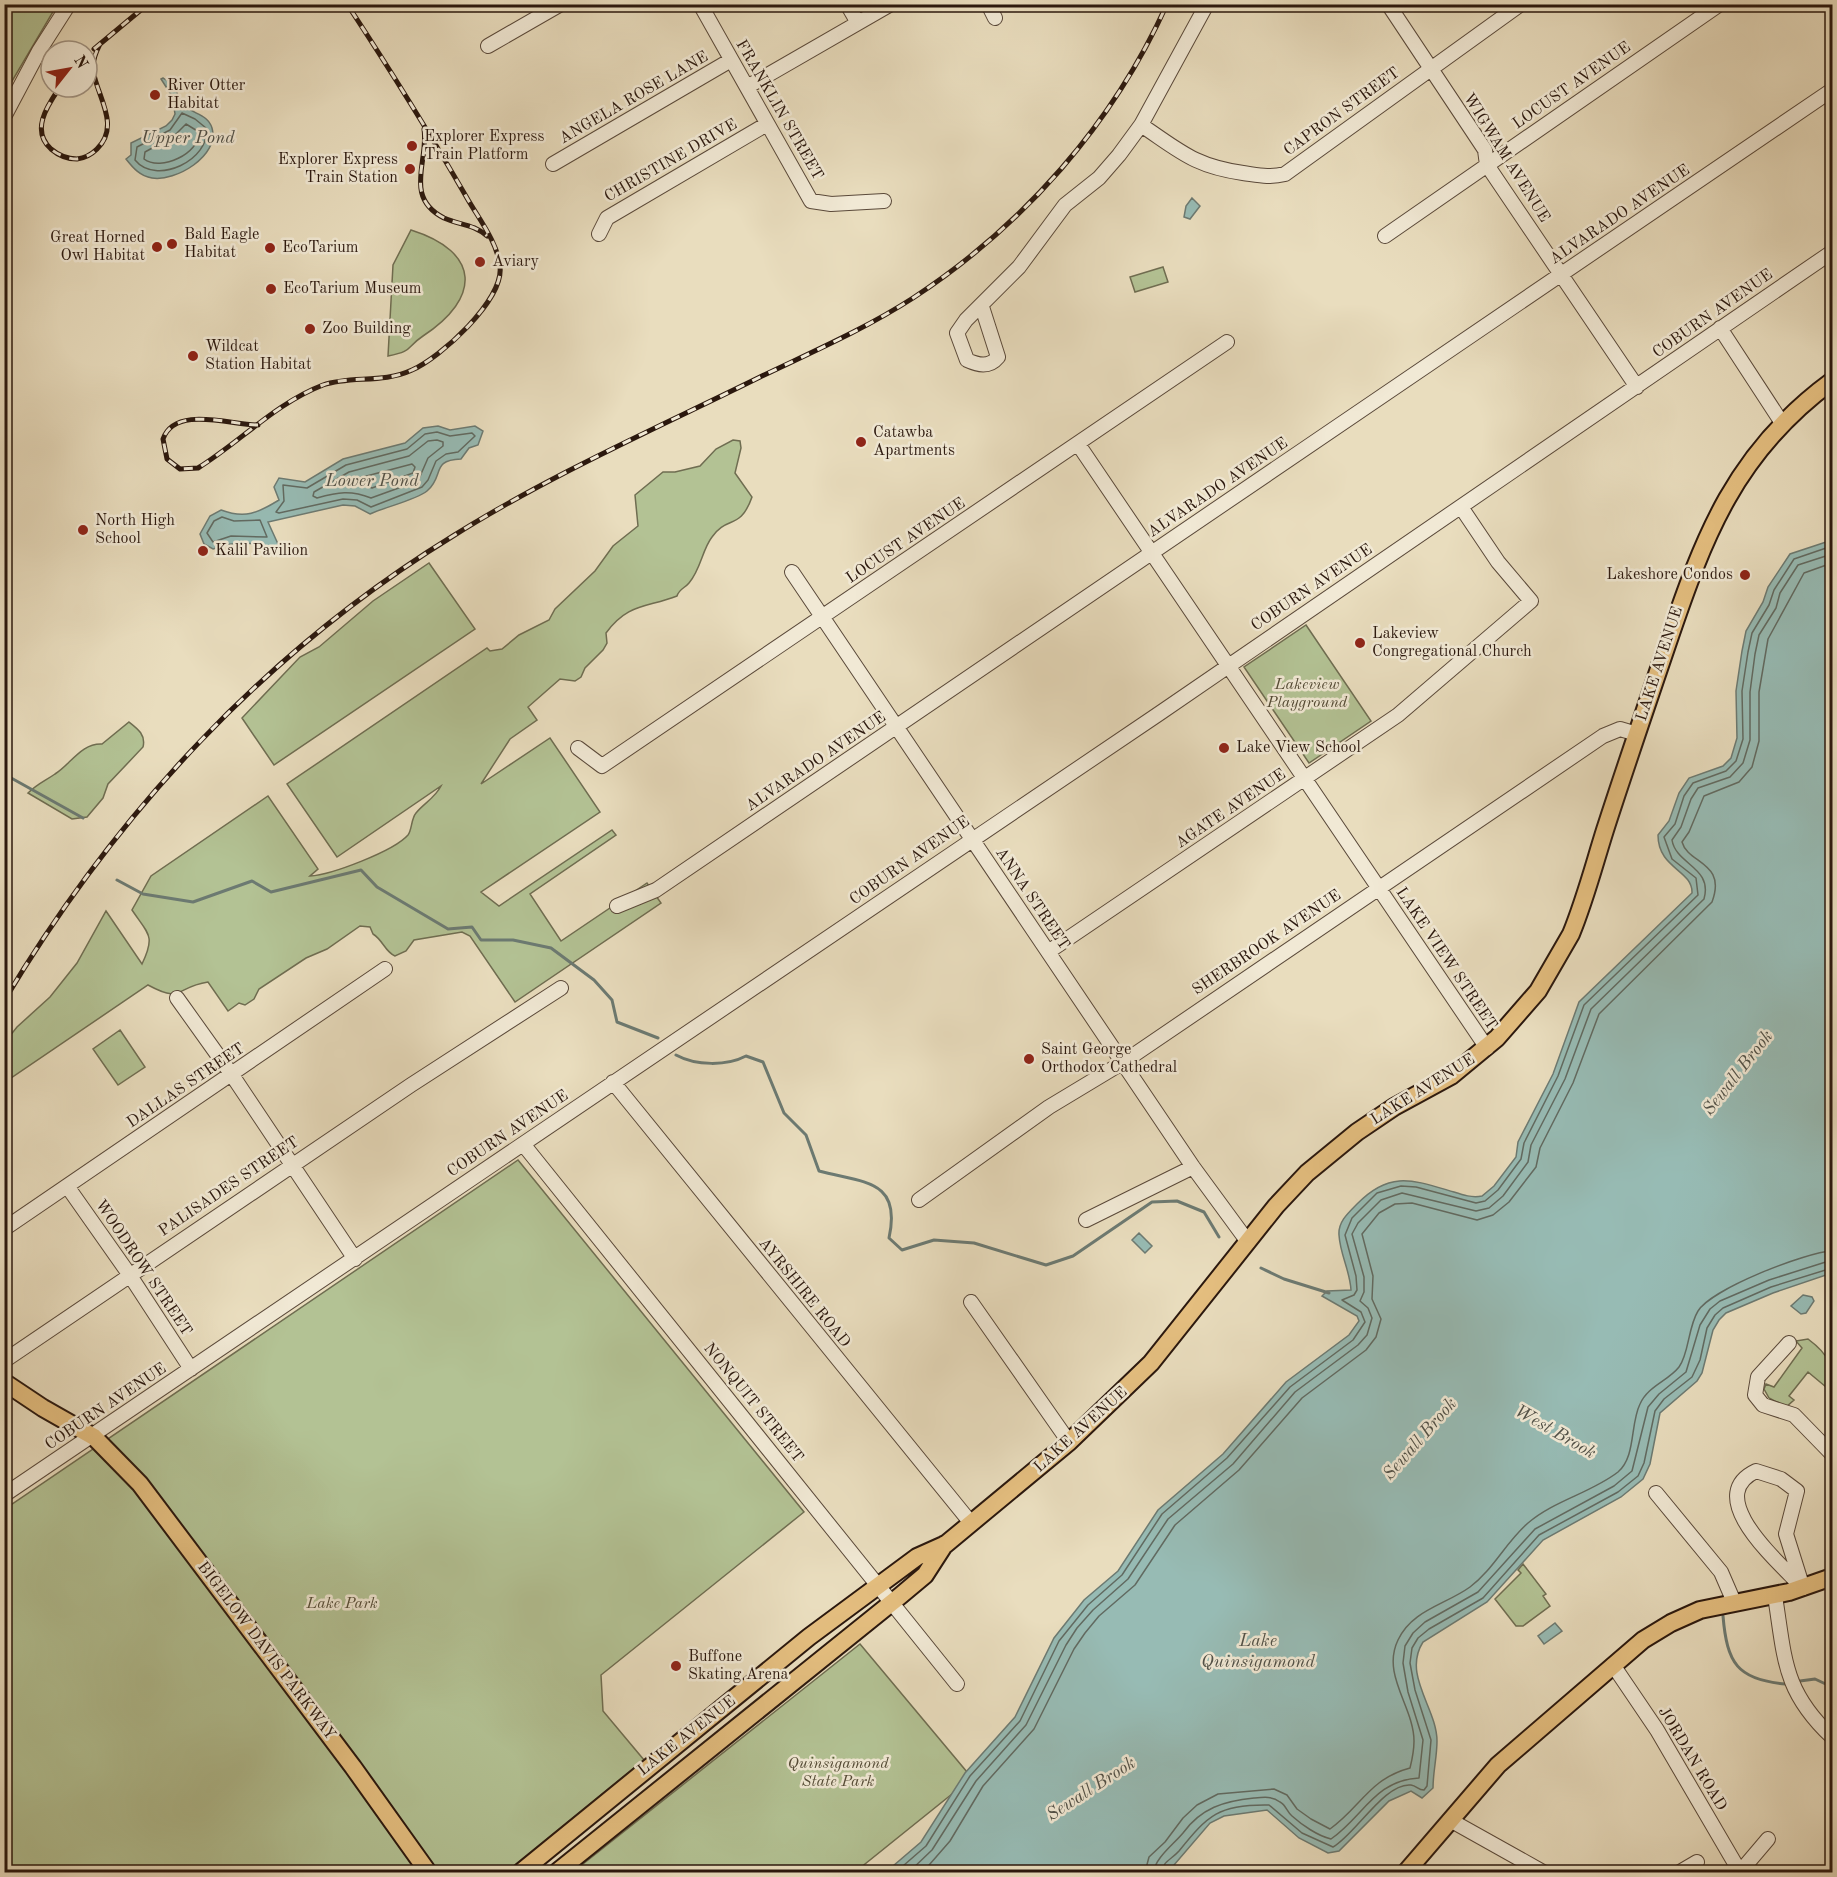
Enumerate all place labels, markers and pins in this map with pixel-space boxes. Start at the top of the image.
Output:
place label: River Otter Habitat [167,78,246,112]
marker: River Otter Habitat [148,88,162,102]
place label: Explorer Express Train Platform [424,129,544,163]
marker: Explorer Express Train Platform [405,139,419,153]
place label: Explorer Express Train Station [278,152,398,186]
marker: Explorer Express Train Station [403,162,417,176]
place label: Bald Eagle Habitat [184,227,259,261]
place label: Great Horned Owl Habitat [50,230,145,264]
marker: Bald Eagle Habitat [165,237,179,251]
marker: Great Horned Owl Habitat [150,240,164,254]
place label: EcoTarium [282,240,359,256]
marker: EcoTarium [263,241,277,255]
place label: Aviary [492,254,539,270]
marker: Aviary [473,255,487,269]
place label: EcoTarium Museum [283,281,422,297]
marker: EcoTarium Museum [264,282,278,296]
place label: Zoo Building [322,321,411,337]
marker: Zoo Building [303,322,317,336]
place label: Wildcat Station Habitat [205,339,312,373]
marker: Wildcat Station Habitat [186,349,200,363]
place label: Catawba Apartments [873,425,955,459]
marker: Catawba Apartments [854,435,868,449]
place label: North High School [95,513,175,547]
marker: North High School [76,523,90,537]
place label: Kalil Pavilion [215,543,308,559]
marker: Kalil Pavilion [196,544,210,558]
place label: Lakeshore Condos [1606,567,1733,583]
marker: Lakeshore Condos [1738,568,1752,582]
place label: Lakeview Congregational Church [1372,626,1532,660]
marker: Lakeview Congregational Church [1353,636,1367,650]
place label: Lake View School [1236,740,1361,756]
marker: Lake View School [1217,741,1231,755]
place label: Saint George Orthodox Cathedral [1041,1042,1177,1076]
marker: Saint George Orthodox Cathedral [1022,1052,1036,1066]
place label: Buffone Skating Arena [688,1649,789,1683]
marker: Buffone Skating Arena [669,1659,683,1673]

